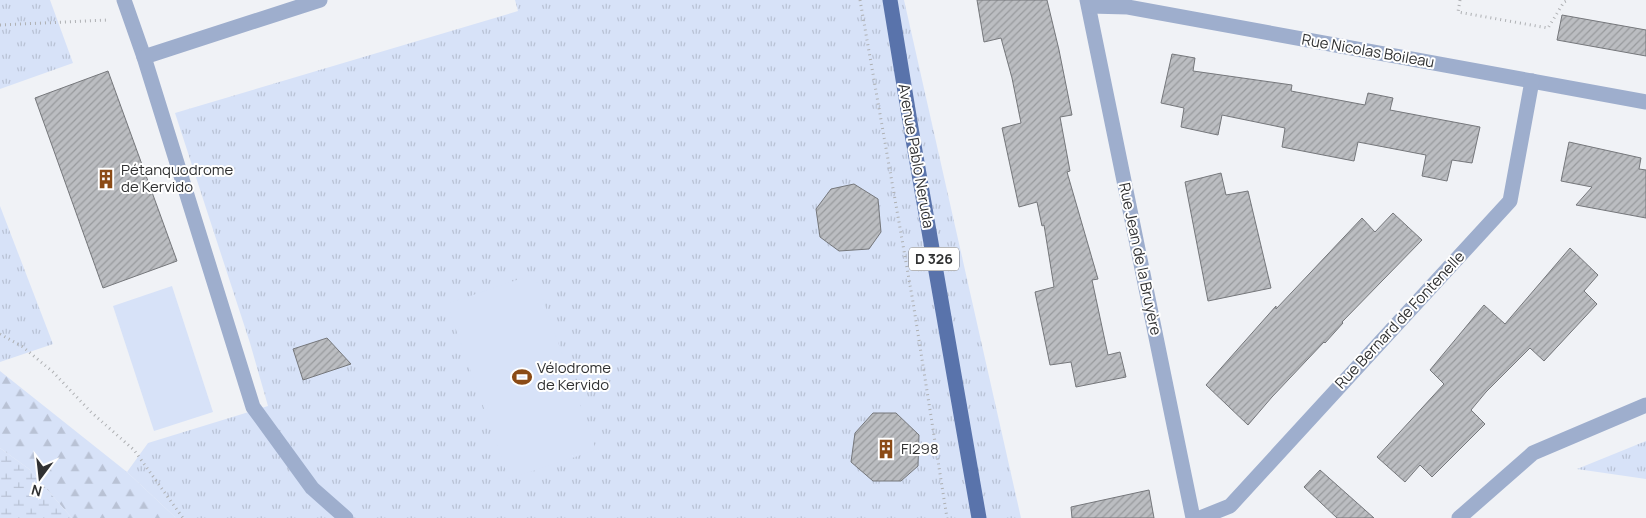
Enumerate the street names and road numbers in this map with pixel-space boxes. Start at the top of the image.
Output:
street label: Rue Nicolas Boileau [1300,28,1436,73]
street label: Avenue Pablo Neruda [893,82,940,230]
street label: Rue Jean de la Bruyère [1114,181,1167,337]
street label: Rue Bernard de Fontenelle [1330,246,1469,393]
road number: D 326 [909,248,959,270]

